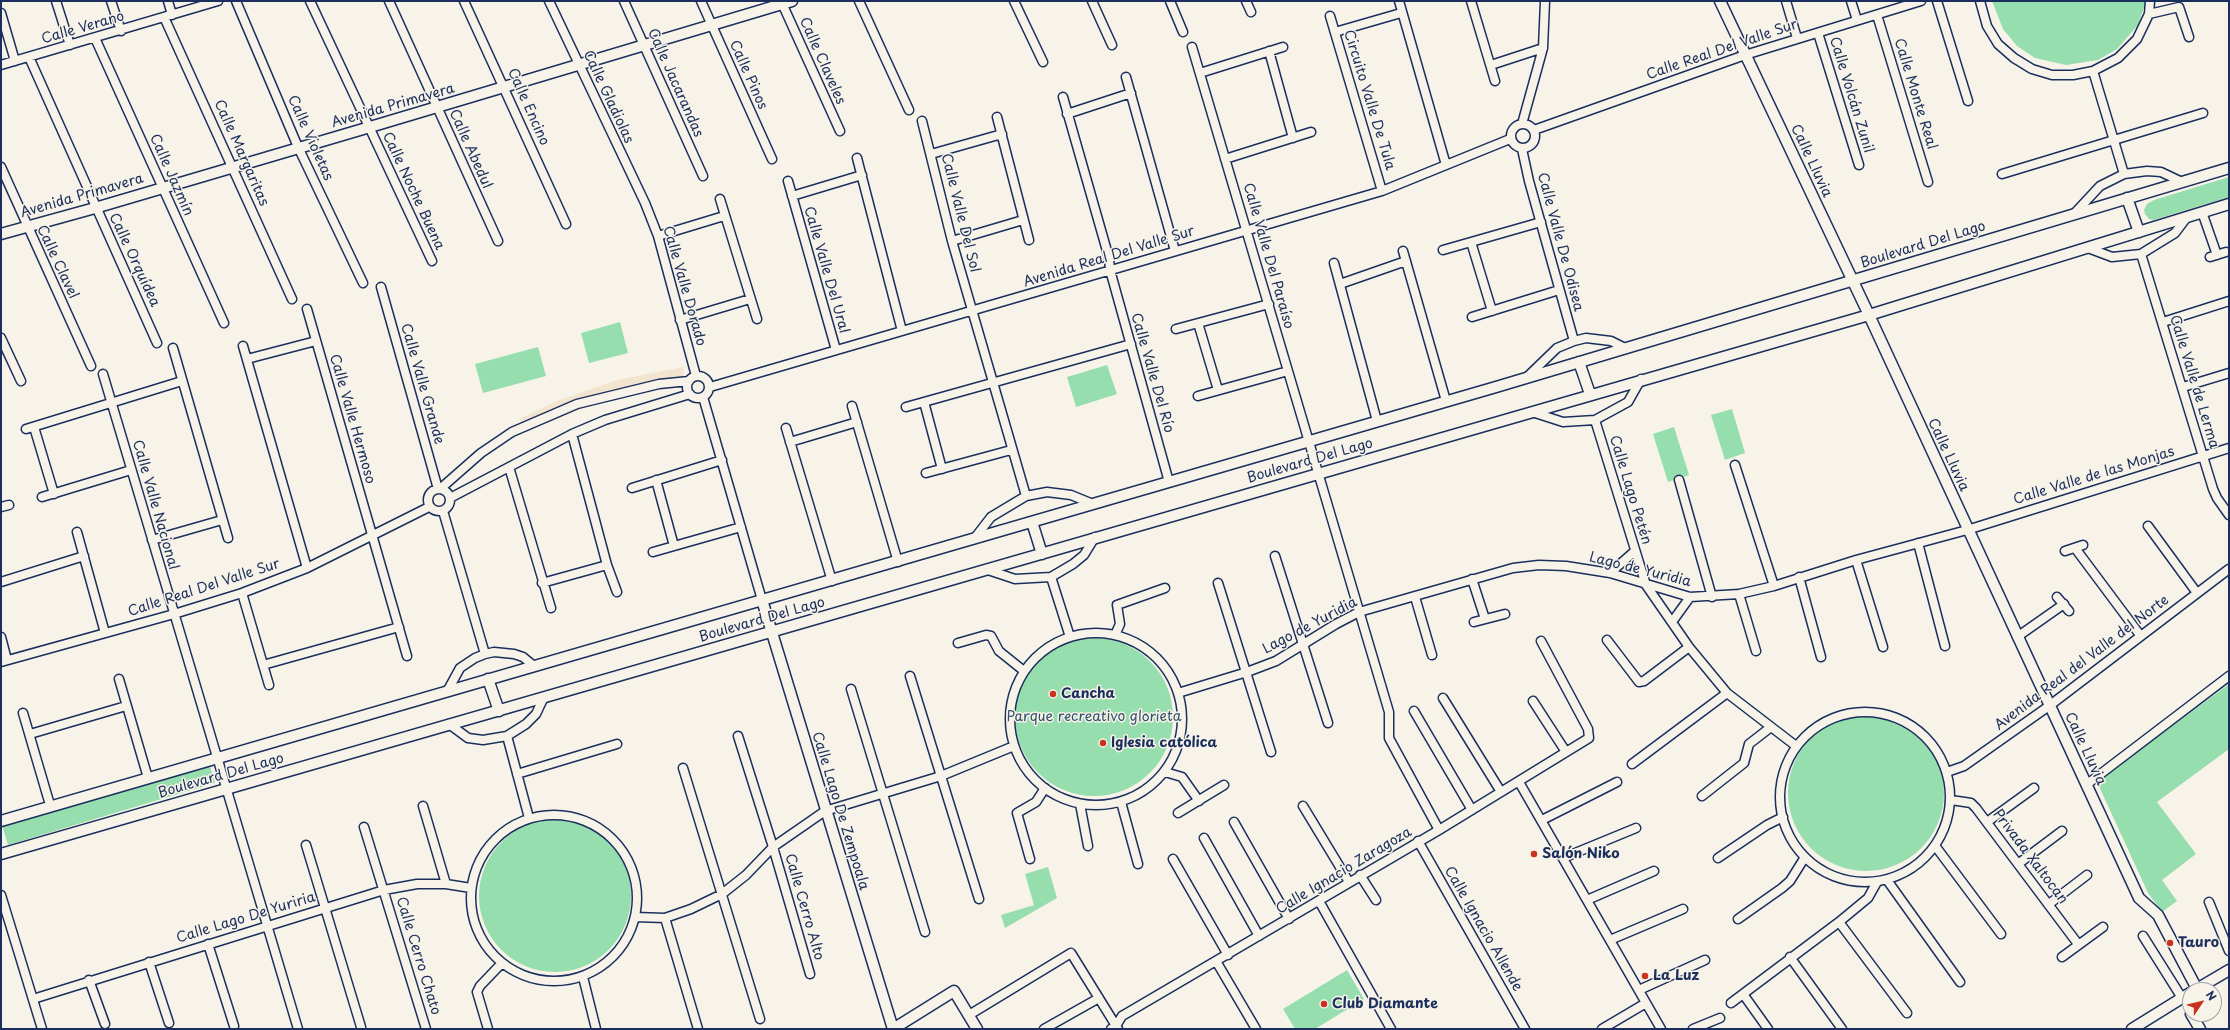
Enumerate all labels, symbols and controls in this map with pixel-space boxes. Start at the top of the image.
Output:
street label: Calle Verano [40,8,126,48]
street label: Calle Claveles [795,15,849,107]
street label: Calle Real Del Valle Sur [1644,16,1800,84]
street label: Calle Jacarandas [644,26,706,140]
street label: Circuito Valle De Tula [1340,28,1398,172]
street label: Calle Volcán Zunil [1825,35,1877,155]
street label: Calle Monte Real [1890,36,1940,152]
street label: Calle Pinos [725,38,771,112]
street label: Calle Gladiolas [579,48,637,146]
street label: Calle Encino [504,66,552,148]
street label: Avenida Primavera [330,80,456,132]
street label: Calle Violetas [284,93,336,183]
street label: Calle Margaritas [210,97,272,209]
street label: Calle Abedul [445,107,495,191]
street label: Calle Lluvia [1787,122,1835,200]
street label: Calle Noche Buena [378,129,448,253]
street label: Calle Jazmín [146,132,196,218]
street label: Calle Valle Del Sol [937,152,983,274]
street label: Avenida Primavera [19,170,145,222]
street label: Calle Valle De Odisea [1533,171,1587,313]
street label: Calle Valle Del Paraíso [1239,181,1297,331]
street label: Calle Valle Del Ural [800,205,852,335]
street label: Calle Orquídea [105,210,163,310]
street label: Boulevard Del Lago [1858,218,1988,272]
street label: Calle Clavel [33,223,81,301]
street label: Avenida Real Del Valle Sur [1021,223,1197,291]
street label: Calle Valle Dorado [659,224,709,348]
street label: Calle Valle Del Río [1127,311,1177,435]
street label: Calle Valle de Lerma [2166,313,2222,451]
street label: Calle Valle Grande [397,322,447,446]
street label: Calle Valle Hermoso [325,352,379,486]
street label: Calle Lluvia [1924,416,1972,494]
street label: Calle Lago Petén [1605,433,1655,547]
street label: Boulevard Del Lago [1245,435,1375,487]
street label: Calle Valle Nacional [128,438,182,572]
street label: Calle Valle de las Monjas [2012,444,2176,508]
street label: Lago de Yuridia [1587,549,1693,591]
street label: Calle Real Del Valle Sur [126,555,282,621]
street label: Avenida Real del Valle del Norte [1992,592,2172,734]
street label: Boulevard Del Lago [697,594,827,646]
street label: Lago de Yuridia [1260,594,1360,658]
place label: Cancha [1061,686,1115,702]
marker: Cancha [1048,689,1058,699]
park label: Parque recreativo glorieta [1007,709,1181,725]
street label: Calle Lluvia [2061,710,2109,788]
street label: Calle Lago De Zempoala [808,730,872,892]
place label: Iglesia católica [1111,735,1217,751]
marker: Iglesia católica [1098,738,1108,748]
street label: Boulevard Del Lago [156,750,286,802]
street label: Privada Xaltocan [1989,806,2071,908]
street label: Calle Ignacio Zaragoza [1273,824,1415,918]
place label: Salón Niko [1542,846,1620,862]
marker: Salón Niko [1529,849,1539,859]
street label: Calle Cerro Alto [781,852,827,962]
street label: Calle Ignacio Allende [1440,864,1526,994]
street label: Calle Lago De Yuriria [175,889,317,947]
street label: Calle Cerro Chato [392,895,444,1017]
place label: Tauro [2178,935,2219,951]
marker: Tauro [2165,938,2175,948]
place label: La Luz [1653,968,1699,984]
marker: La Luz [1640,971,1650,981]
north arrow [2182,982,2222,1022]
text: N [2202,987,2221,1004]
place label: Club Diamante [1332,996,1438,1012]
marker: Club Diamante [1319,999,1329,1009]

